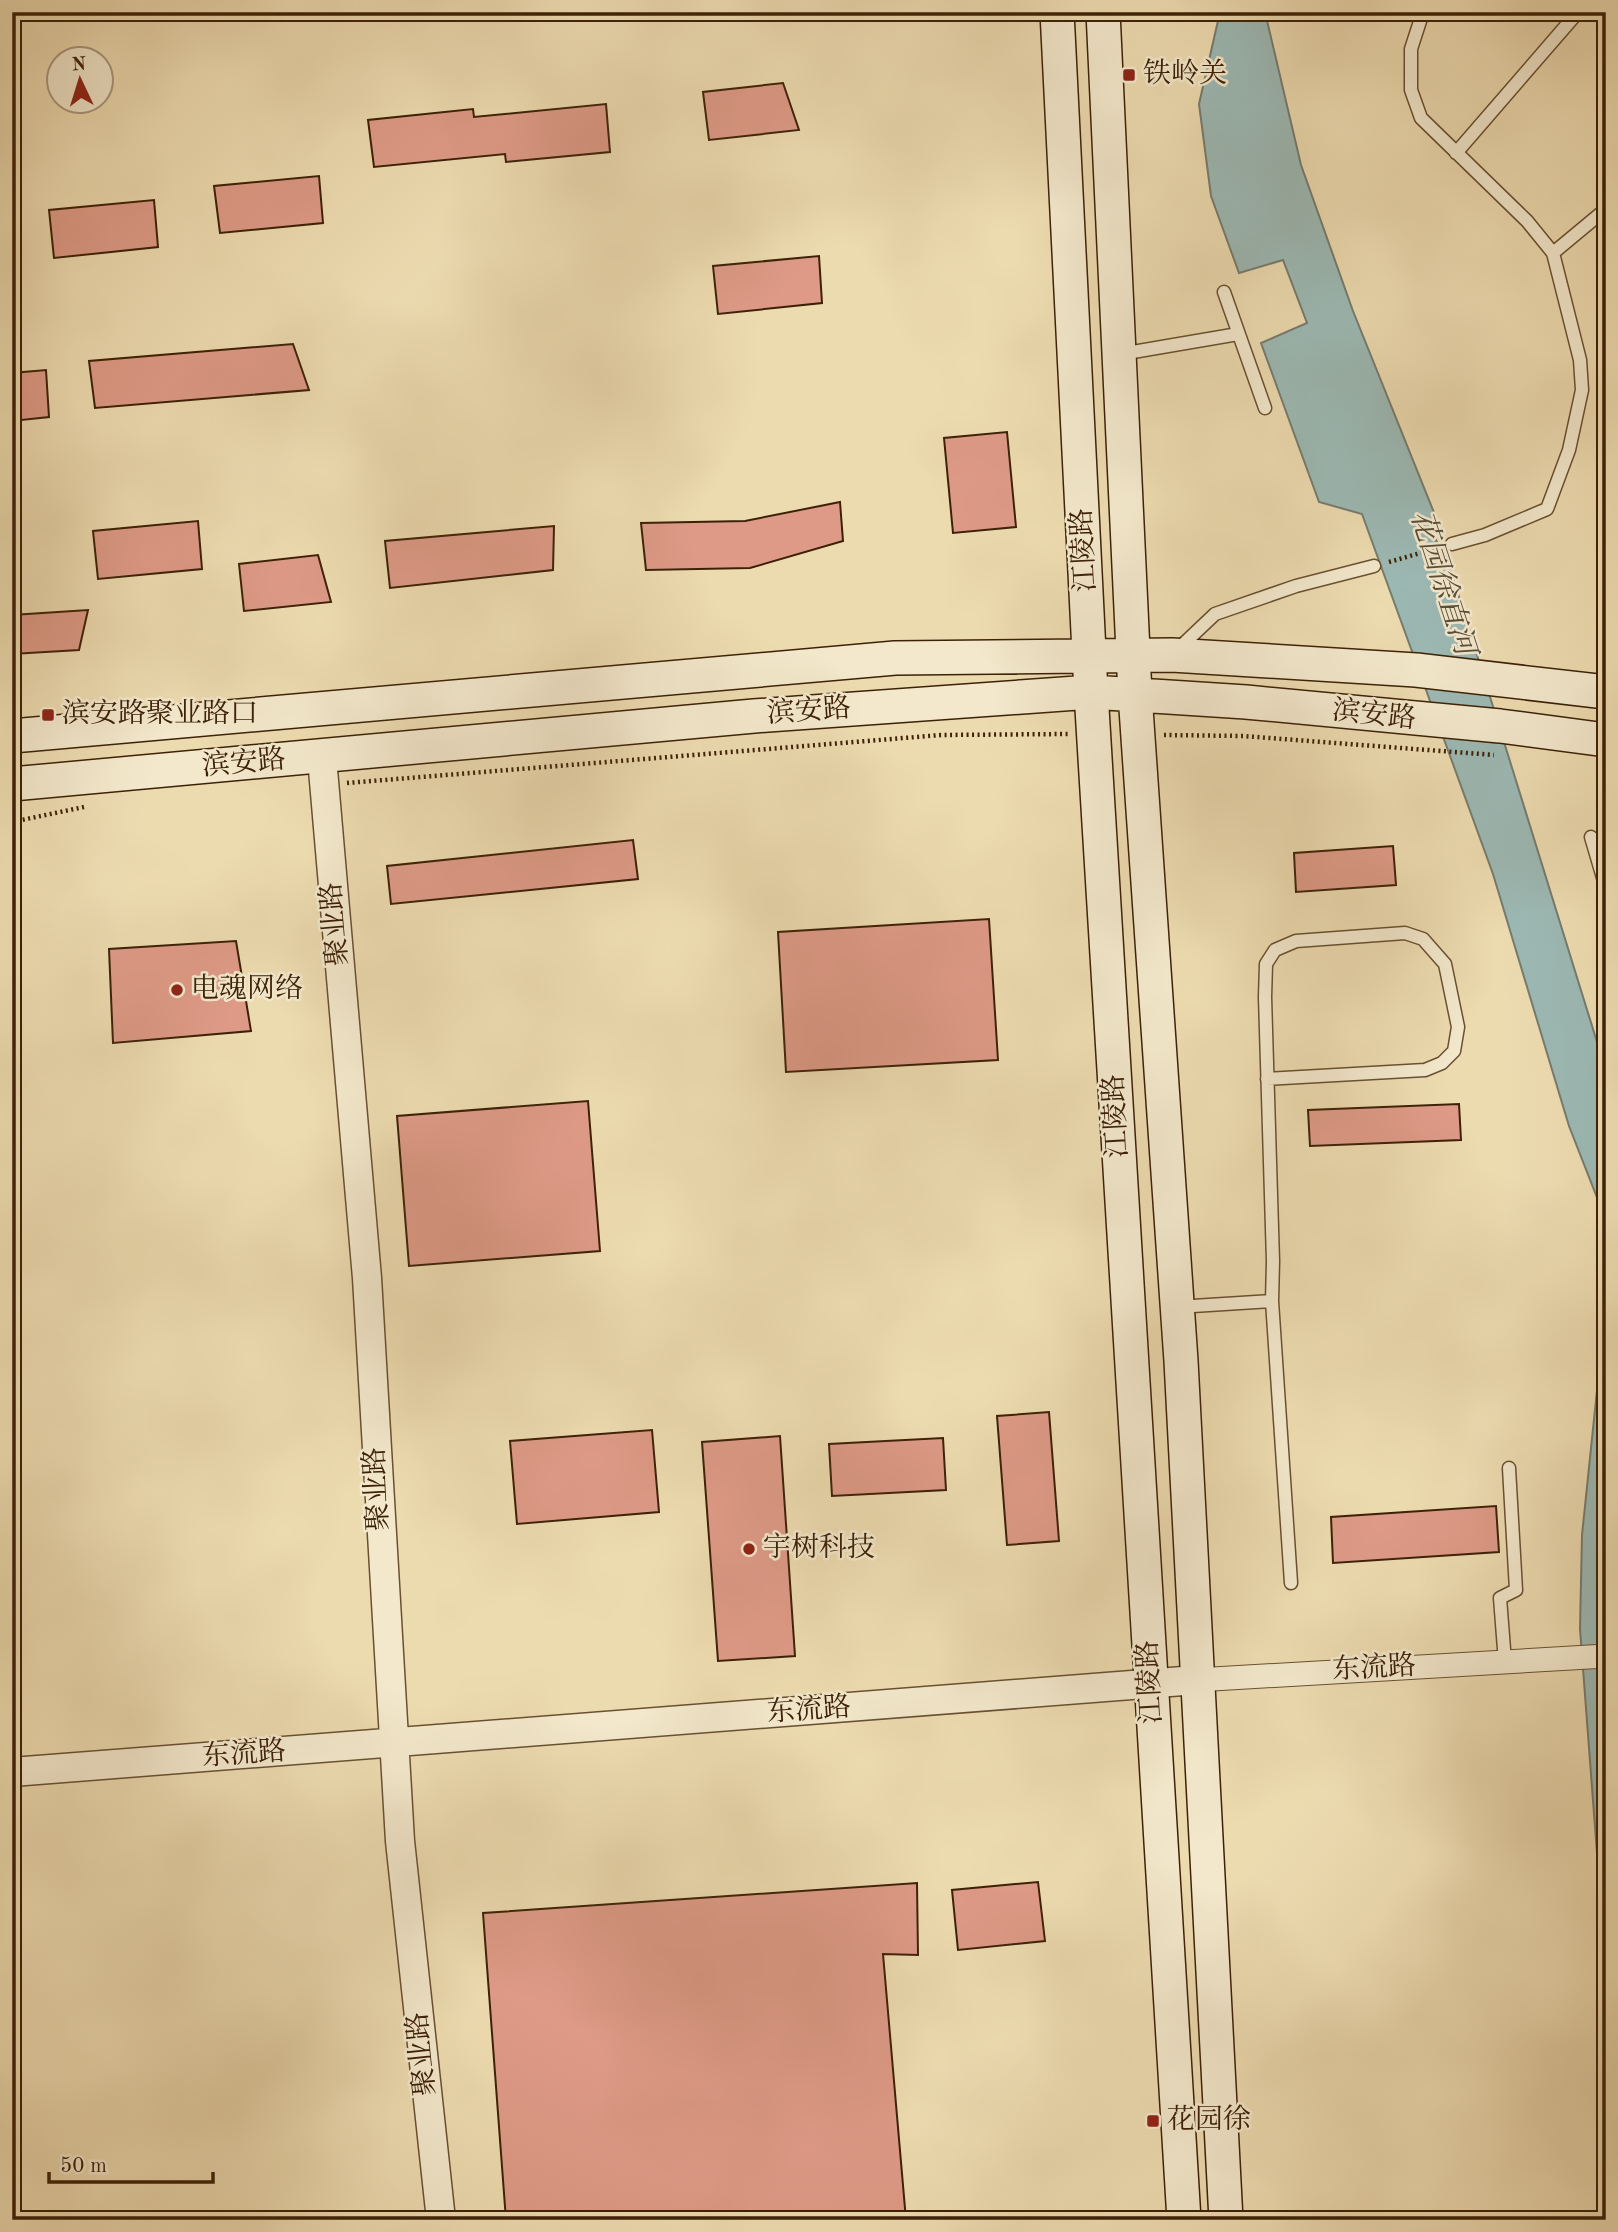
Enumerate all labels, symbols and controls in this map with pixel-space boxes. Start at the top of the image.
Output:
north arrow [46,46,116,116]
text: N [71,56,87,76]
place label: 铁岭关 [1143,58,1227,89]
marker: 铁岭关 [1121,67,1137,83]
water label: 花园徐直河 [1405,506,1484,664]
street label: 江陵路 [1066,507,1101,593]
street label: 滨安路 [766,692,852,729]
street label: 滨安路 [1331,695,1418,734]
place label: 滨安路聚业路口 [62,698,258,729]
marker: 滨安路聚业路口 [40,707,56,723]
street label: 滨安路 [201,743,287,782]
street label: 聚业路 [315,881,354,967]
place label: 电魂网络 [191,973,303,1004]
marker: 电魂网络 [169,982,185,998]
street label: 江陵路 [1098,1073,1133,1159]
street label: 聚业路 [359,1446,394,1532]
place label: 宇树科技 [763,1532,875,1563]
marker: 宇树科技 [741,1541,757,1557]
street label: 江陵路 [1132,1639,1167,1725]
street label: 东流路 [1331,1650,1417,1685]
street label: 东流路 [766,1691,852,1728]
street label: 东流路 [201,1735,287,1772]
street label: 聚业路 [402,2011,441,2098]
place label: 花园徐 [1167,2104,1251,2135]
marker: 花园徐 [1145,2113,1161,2129]
scale bar [49,2141,214,2185]
text: 50 m [60,2156,107,2177]

